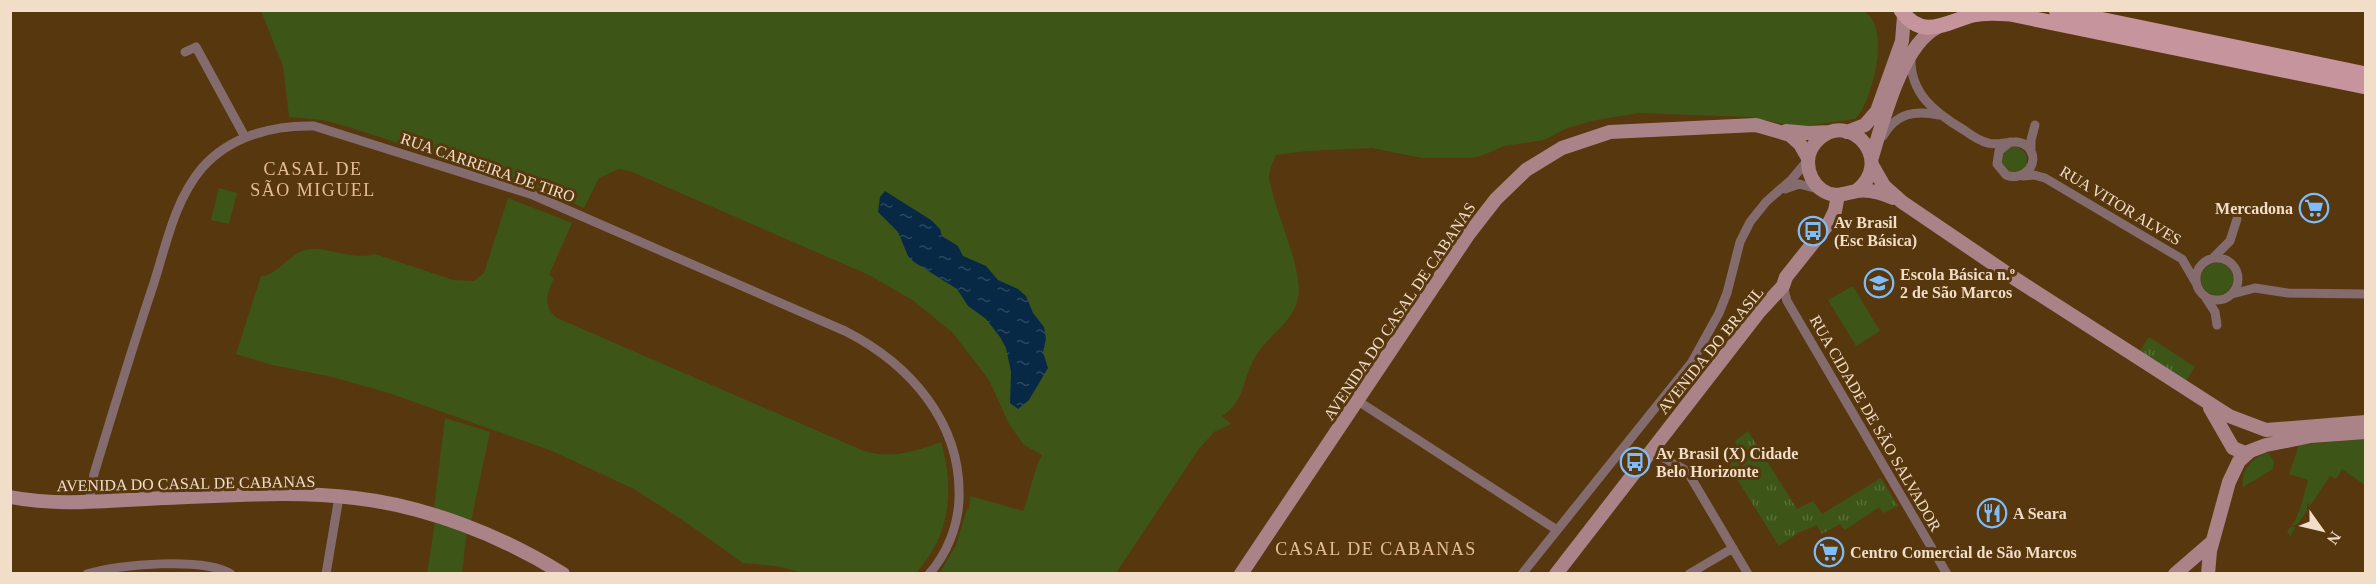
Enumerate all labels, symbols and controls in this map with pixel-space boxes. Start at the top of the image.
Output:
street label: RUA CARREIRA DE TIRO [398,130,577,205]
district label: CASAL DE SÃO MIGUEL [250,159,376,200]
street label: RUA VITOR ALVES [2057,163,2184,248]
supermarket icon: Mercadona [2298,192,2330,224]
street label: AVENIDA DO CASAL DE CABANAS [1320,199,1479,423]
place label: Mercadona [2215,200,2293,217]
place label: Av Brasil (Esc Básica) [1834,214,1917,250]
bus stop icon: Av Brasil (Esc Básica) [1797,215,1829,247]
place label: Escola Básica n.º 2 de São Marcos [1900,266,2015,301]
school or university icon: Escola Básica n.º 2 de São Marcos [1863,267,1895,299]
street label: AVENIDA DO BRASIL [1654,284,1767,417]
street label: RUA CIDADE DE SÃO SALVADOR [1807,312,1945,534]
place label: Av Brasil (X) Cidade Belo Horizonte [1656,445,1798,480]
bus stop icon: Av Brasil (X) Cidade Belo Horizonte [1619,446,1651,478]
street label: AVENIDA DO CASAL DE CABANAS [57,473,315,494]
restaurant icon: A Seara [1976,497,2008,529]
north arrow [2292,500,2352,560]
place label: A Seara [2013,505,2067,522]
text: N [2323,529,2344,548]
supermarket icon: Centro Comercial de São Marcos [1813,536,1845,568]
district label: CASAL DE CABANAS [1275,539,1477,559]
place label: Centro Comercial de São Marcos [1850,544,2077,561]

